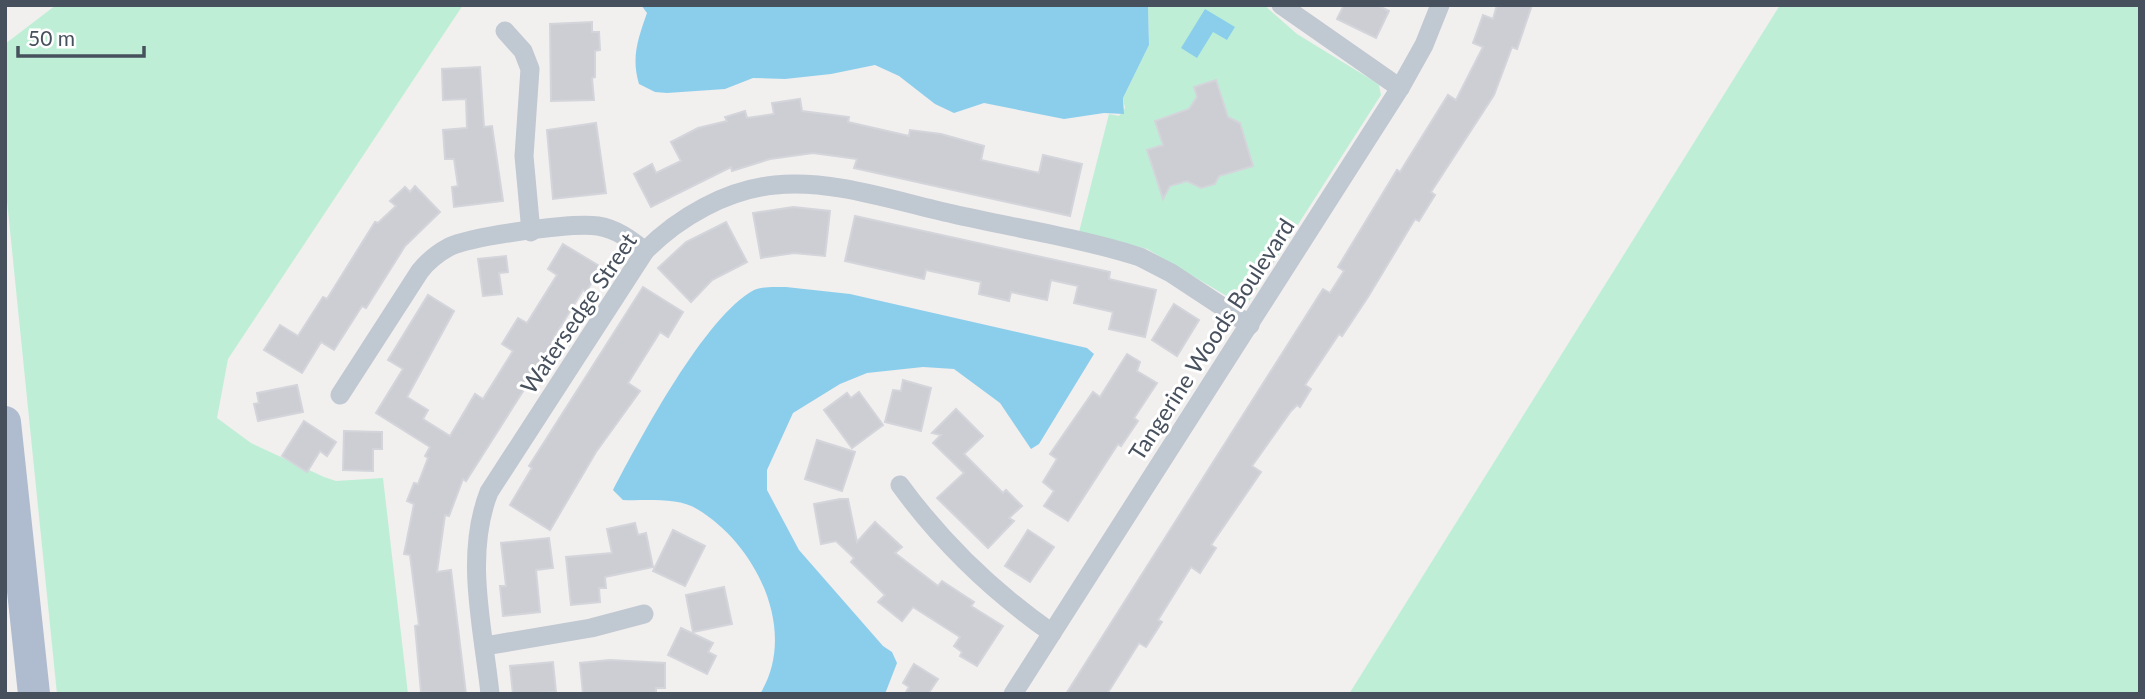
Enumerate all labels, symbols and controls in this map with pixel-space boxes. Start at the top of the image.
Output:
scale bar [18,14,144,58]
text: 50 m [28,25,75,50]
street label: Tangerine Woods Boulevard [1122,213,1300,465]
street label: Watersedge Street [514,227,643,399]

